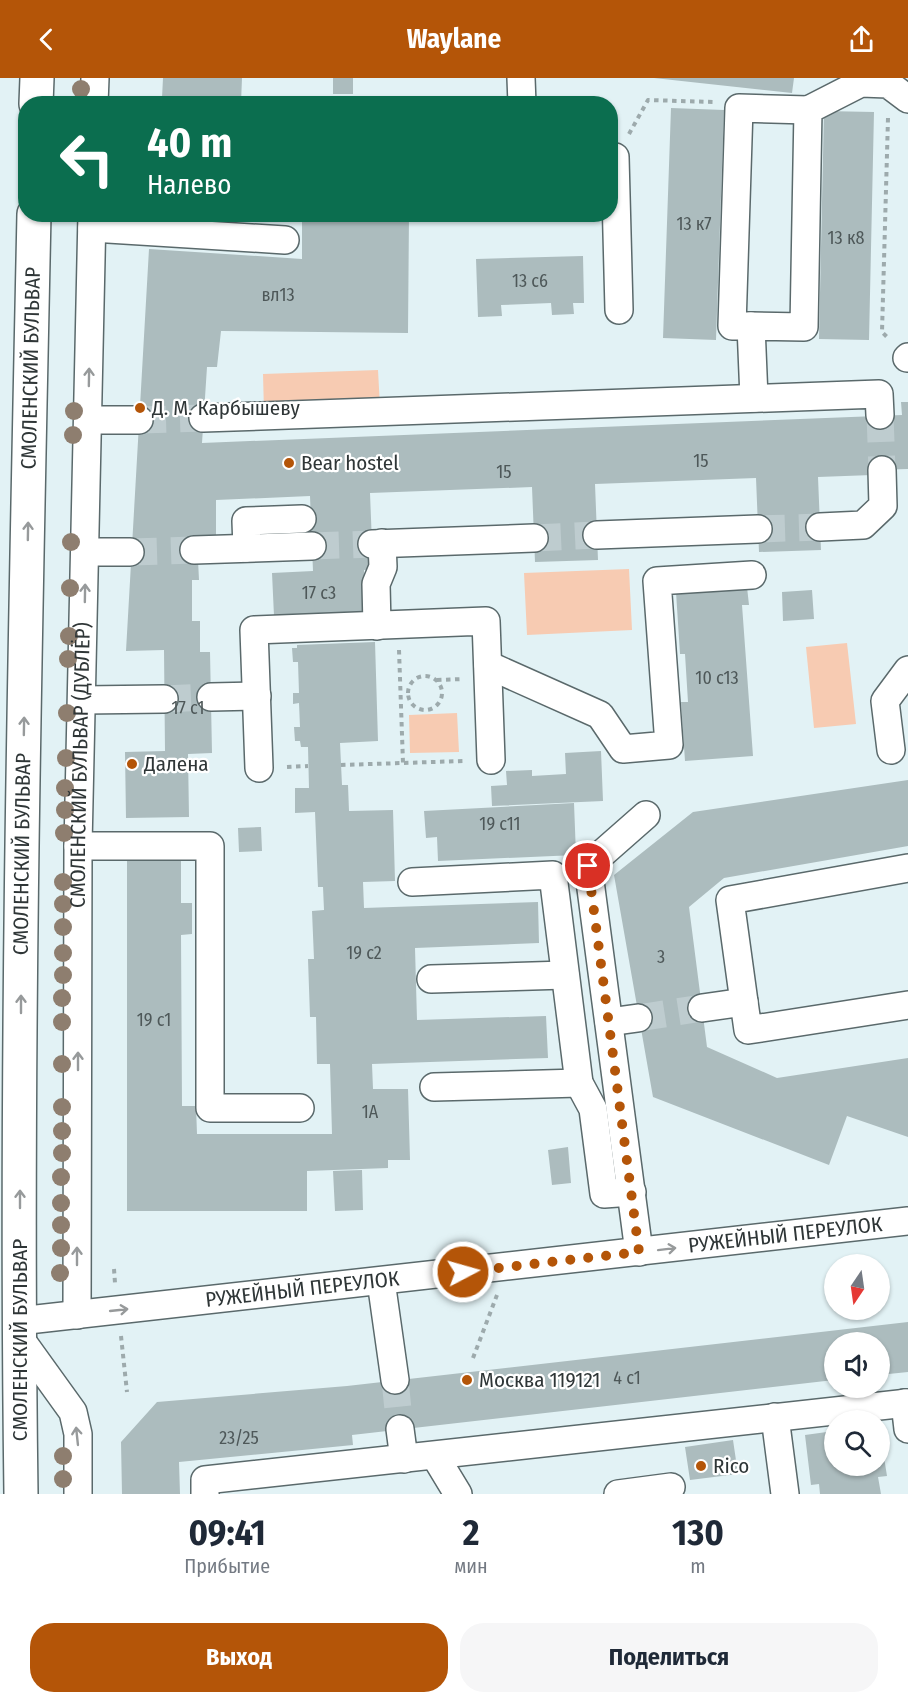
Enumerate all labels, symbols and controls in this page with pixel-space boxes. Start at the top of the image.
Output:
icon: back [30,23,63,56]
text: Waylane [407,23,501,55]
icon: share [845,23,878,56]
text: 40 m [147,118,232,168]
icon: left [48,120,126,198]
text: Налево [147,169,231,201]
house number: 13 к7 [676,213,712,235]
house number: 13 к8 [828,227,864,249]
street label: СМОЛЕНСКИЙ БУЛЬВАР [16,267,46,470]
house number: 13 с6 [512,270,548,292]
house number: вл13 [261,284,295,306]
one-way arrow [84,368,95,388]
place label: Д. М. Карбышеву [151,395,301,421]
marker: Д. М. Карбышеву [133,401,147,415]
place label: Bear hostel [301,450,399,476]
house number: 15 [693,450,709,472]
marker: Bear hostel [282,456,296,470]
house number: 15 [496,461,512,483]
one-way arrow [22,521,33,541]
house number: 17 с3 [302,582,336,604]
one-way arrow [79,584,91,604]
street label: СМОЛЕНСКИЙ БУЛЬВАР (ДУБЛЁР) [65,622,96,908]
house number: 10 с13 [695,667,739,689]
house number: 17 с1 [171,697,205,719]
one-way arrow [18,716,30,736]
place label: Далена [143,751,209,777]
street label: СМОЛЕНСКИЙ БУЛЬВАР [8,753,36,955]
marker: Далена [125,757,139,771]
house number: 19 с11 [479,813,521,835]
pin [562,840,613,891]
icon: arrive [571,849,604,882]
house number: 19 с2 [346,942,382,964]
house number: 3 [657,946,665,968]
one-way arrow [15,995,27,1015]
house number: 19 с1 [137,1009,171,1031]
one-way arrow [72,1052,84,1072]
house number: 1А [362,1101,379,1123]
one-way arrow [14,1190,26,1210]
street label: РУЖЕЙНЫЙ ПЕРЕУЛОК [687,1211,884,1259]
street label: СМОЛЕНСКИЙ БУЛЬВАР [7,1239,33,1441]
position arrow [431,1240,495,1304]
one-way arrow [657,1243,677,1254]
one-way arrow [71,1247,83,1267]
north arrow [824,1254,890,1320]
map controls [824,1254,890,1476]
street label: РУЖЕЙНЫЙ ПЕРЕУЛОК [204,1265,401,1313]
one-way arrow [108,1304,128,1315]
button: sound [824,1332,890,1398]
place label: Москва 119121 [479,1367,601,1393]
house number: 4 с1 [613,1367,641,1389]
marker: Москва 119121 [460,1373,474,1387]
button: search [824,1410,890,1476]
one-way arrow [71,1426,82,1446]
house number: 23/25 [219,1427,259,1449]
place label: Rico [713,1453,749,1479]
marker: Rico [694,1459,708,1473]
text: 09:41 [188,1511,266,1555]
text: 2 [463,1511,479,1555]
text: 130 [672,1511,724,1555]
text: Прибытие [184,1554,270,1578]
text: мин [454,1554,488,1578]
text: m [690,1554,706,1578]
button: Выход [30,1623,448,1692]
button: Поделиться [460,1623,878,1692]

